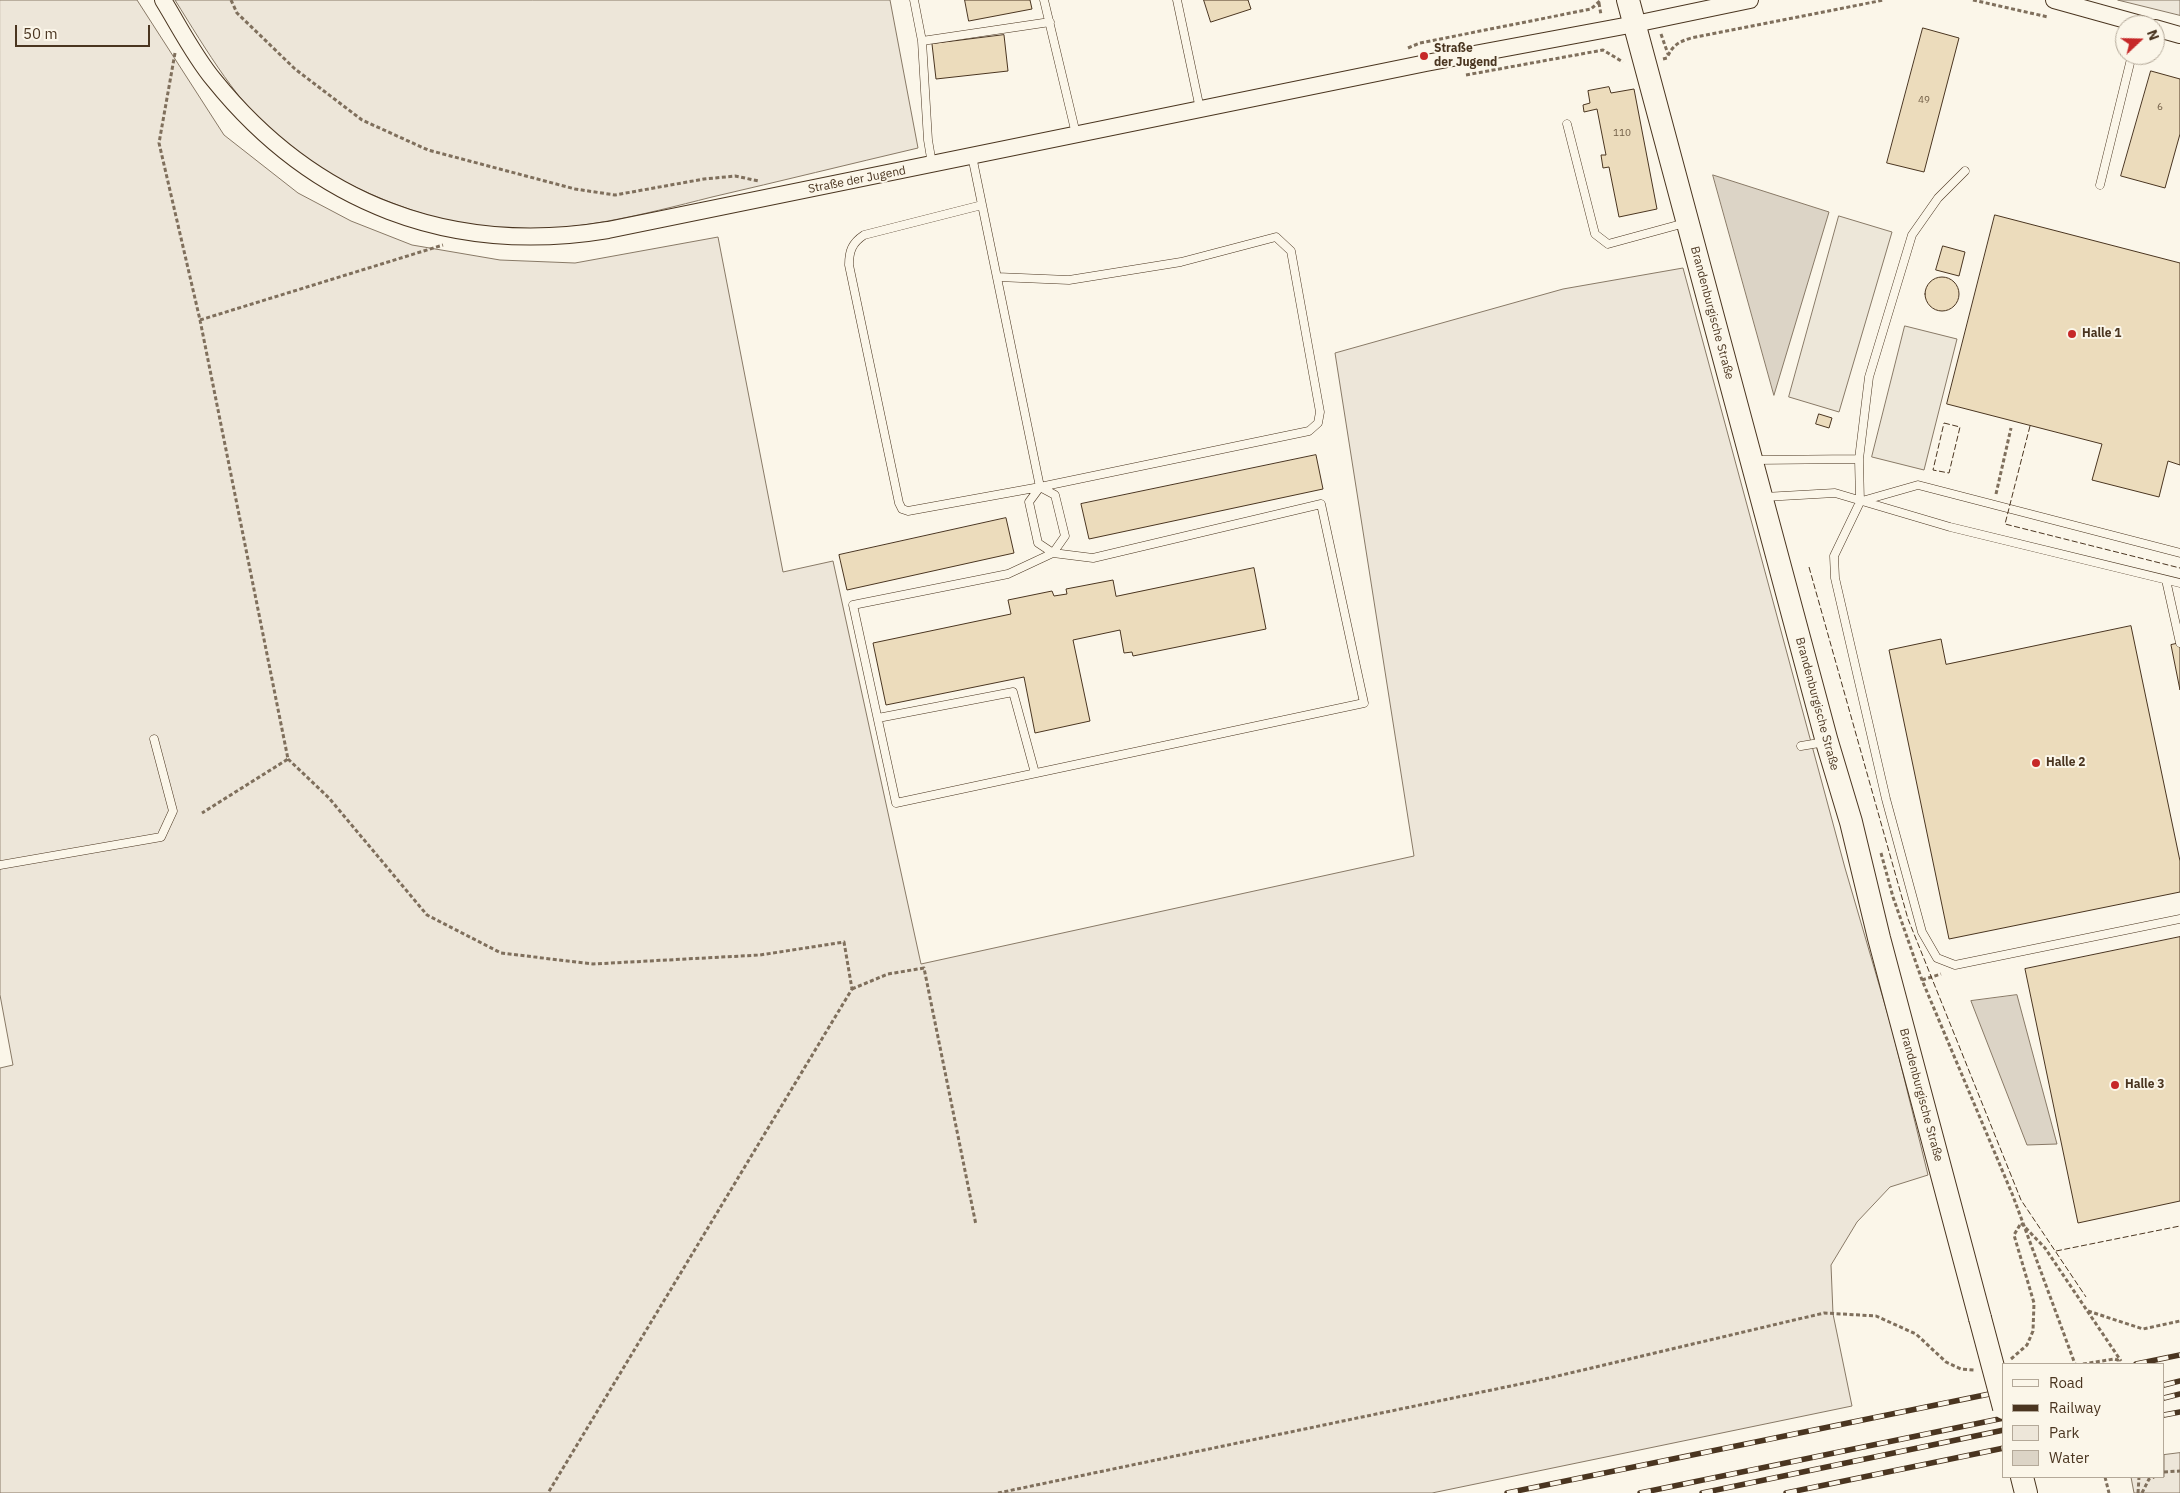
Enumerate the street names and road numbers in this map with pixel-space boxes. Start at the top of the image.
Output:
street label: Straße der Jugend [807,163,907,197]
street label: Brandenburgische Straße [1687,245,1737,381]
street label: Brandenburgische Straße [1792,636,1842,772]
street label: Brandenburgische Straße [1896,1027,1946,1163]

